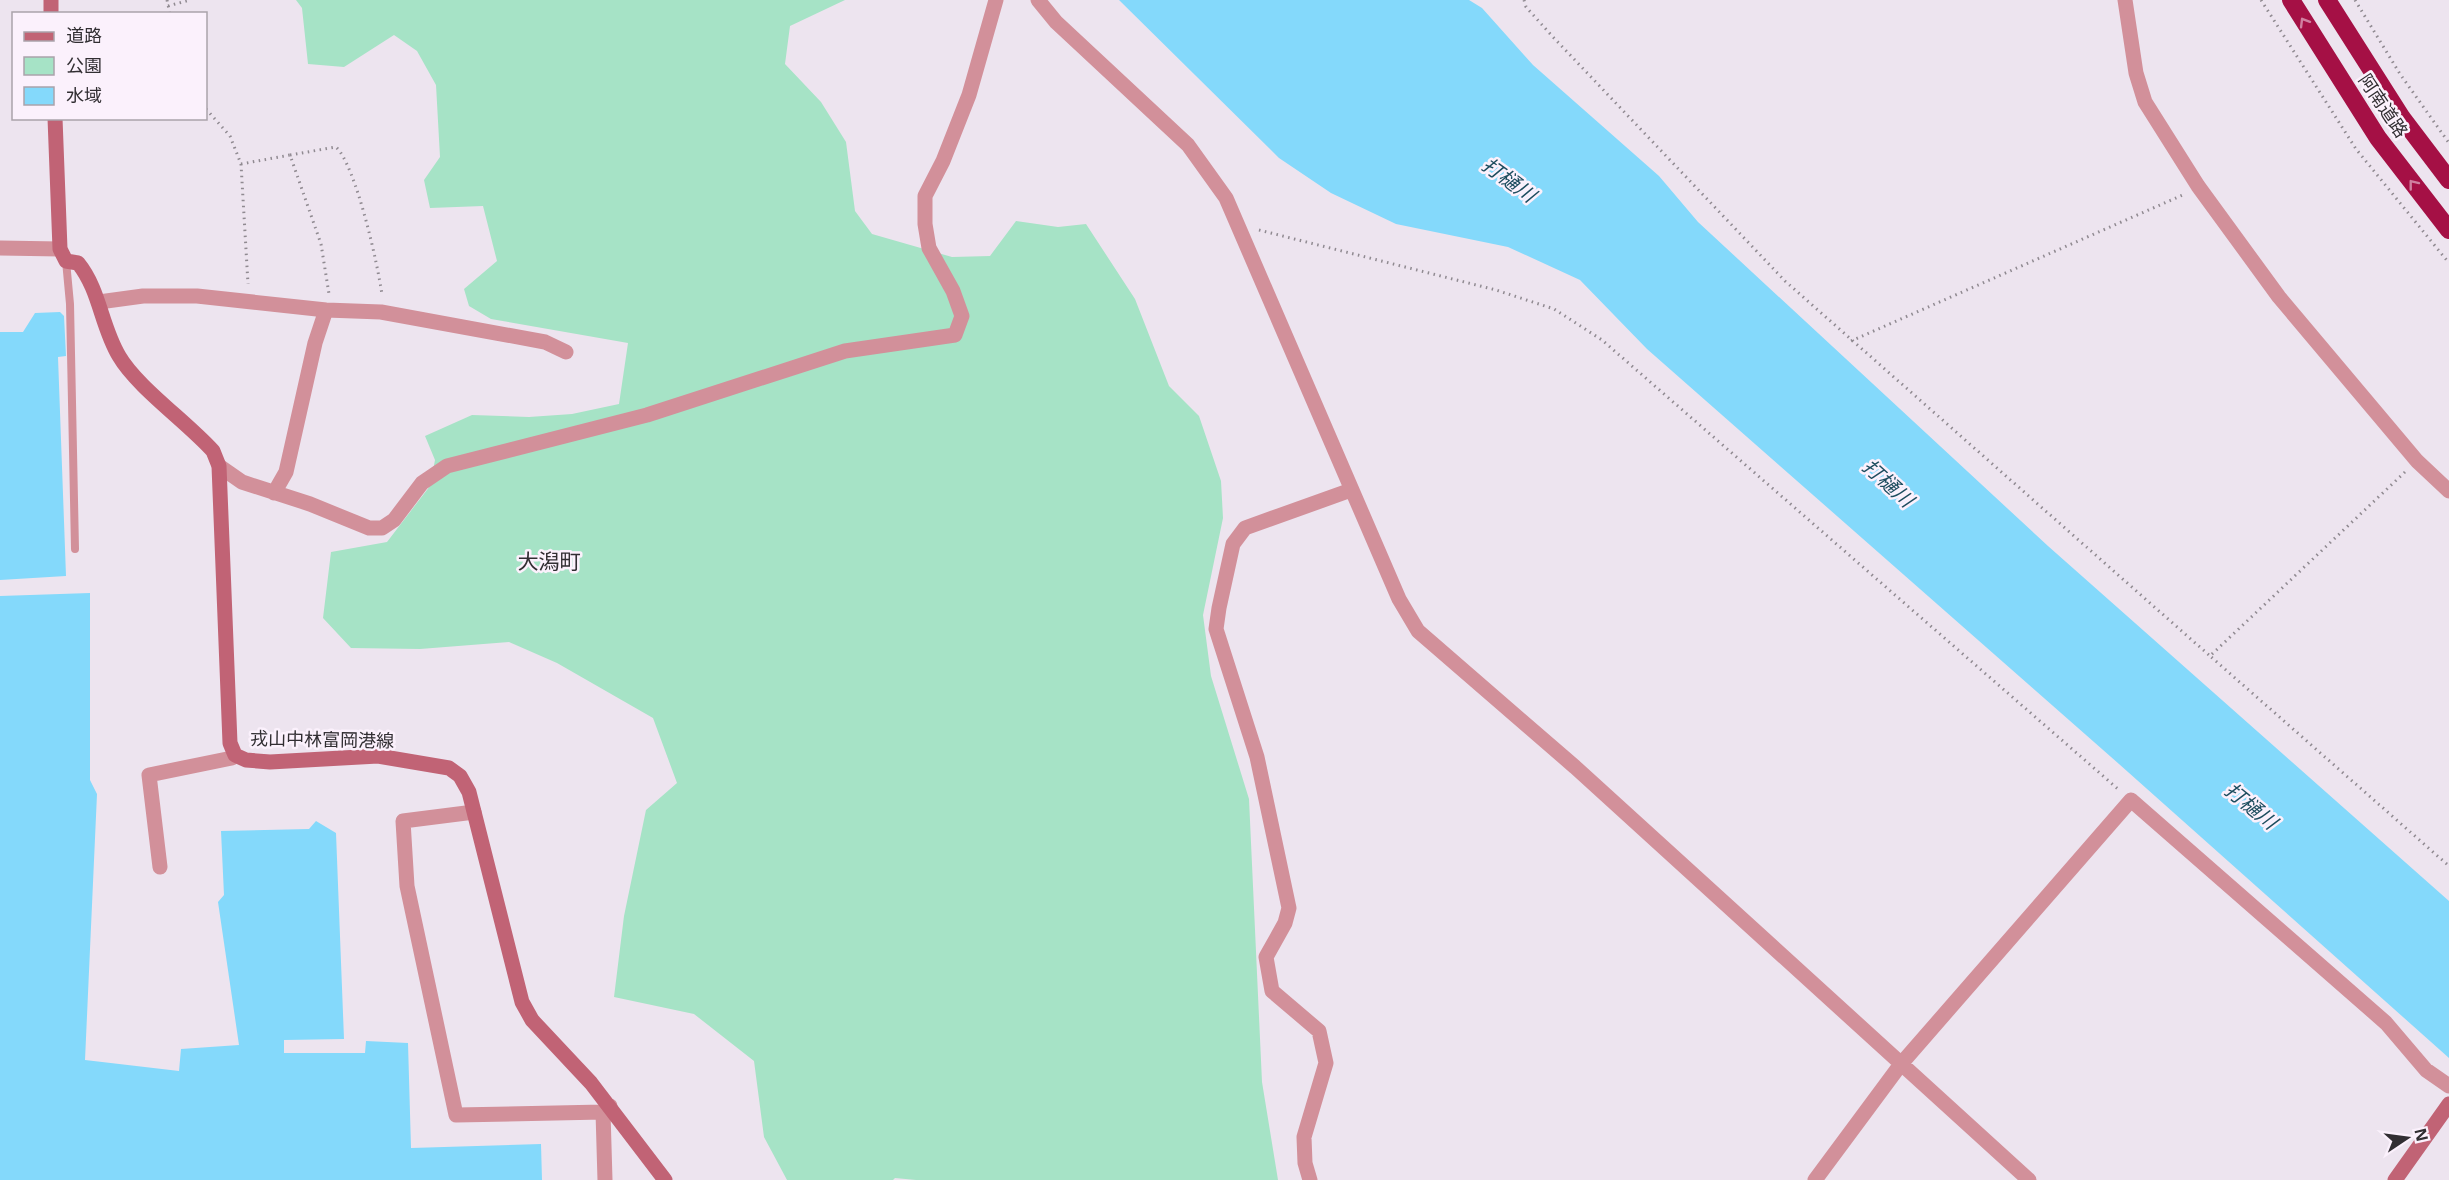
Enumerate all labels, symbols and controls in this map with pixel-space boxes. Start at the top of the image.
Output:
legend [12,12,207,120]
one-way arrow [2300,18,2311,28]
text: 道路 [66,23,102,47]
text: 公園 [66,53,102,77]
street label: 阿南道路 [2354,69,2414,142]
text: 水域 [66,83,102,107]
water label: 打樋川 [1477,151,1543,209]
one-way arrow [2410,179,2421,190]
water label: 打樋川 [1857,453,1921,514]
district label: 大潟町 [518,547,581,575]
street label: 戎山中林富岡港線 [250,726,394,752]
water label: 打樋川 [2220,776,2285,836]
north arrow [2377,1108,2437,1168]
text: N [2409,1126,2434,1143]

